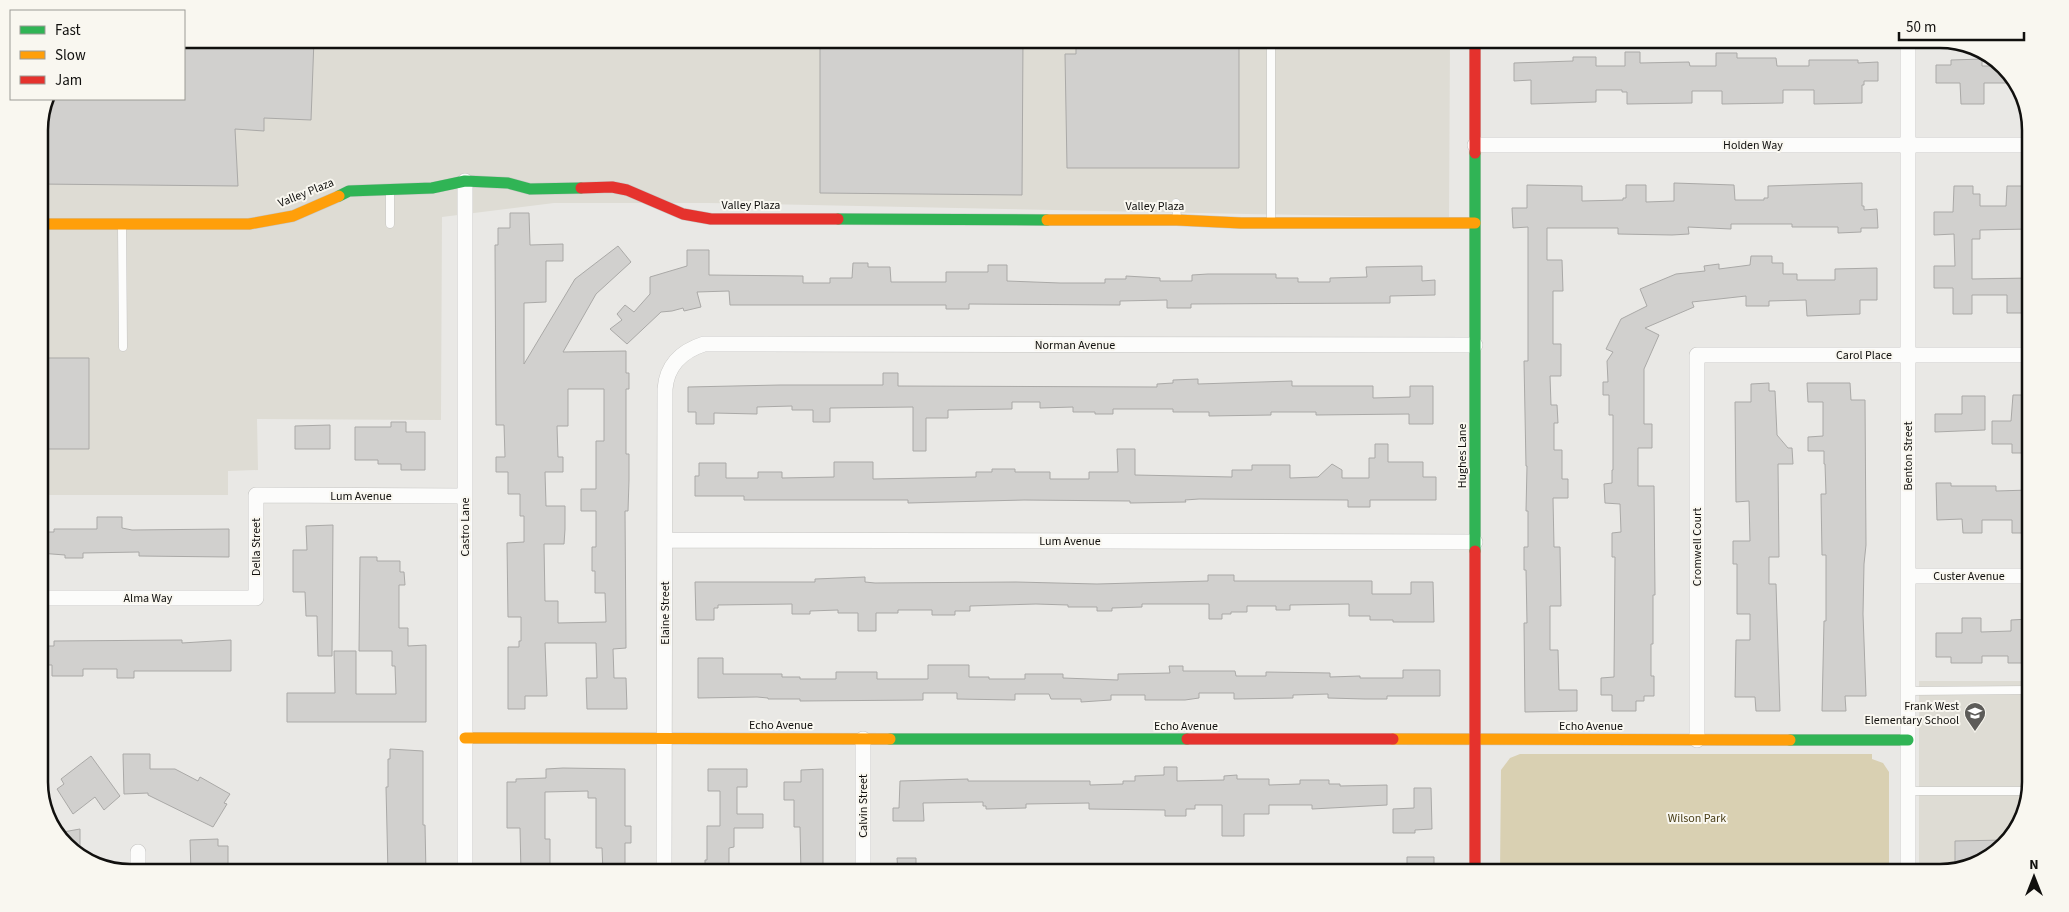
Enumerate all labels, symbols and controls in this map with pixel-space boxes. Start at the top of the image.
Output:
legend [10,10,185,100]
scale bar [1899,10,2024,42]
text: 50 m [1906,17,1936,38]
text: Fast [55,20,81,41]
text: Slow [55,45,86,66]
text: Jam [55,70,82,91]
street label: Holden Way [1723,137,1783,154]
street label: Valley Plaza [276,174,336,212]
street label: Valley Plaza [722,197,780,214]
street label: Valley Plaza [1126,198,1184,215]
street label: Norman Avenue [1035,337,1115,354]
street label: Carol Place [1836,347,1892,364]
street label: Benton Street [1900,422,1917,491]
street label: Hughes Lane [1454,424,1471,488]
street label: Lum Avenue [330,488,392,505]
street label: Castro Lane [457,497,474,557]
street label: Cromwell Court [1689,508,1706,586]
street label: Della Street [248,518,265,576]
street label: Lum Avenue [1039,533,1101,550]
street label: Custer Avenue [1933,568,2005,585]
street label: Elaine Street [657,581,674,645]
street label: Alma Way [124,590,173,607]
place label: Frank West Elementary School [1864,698,1959,729]
school or university icon: Frank West Elementary School [1963,701,1987,732]
street label: Echo Avenue [749,717,813,734]
street label: Echo Avenue [1154,718,1218,735]
street label: Echo Avenue [1559,718,1623,735]
street label: Calvin Street [855,774,872,838]
park label: Wilson Park [1668,810,1726,827]
north arrow [2009,852,2059,902]
text: N [2029,855,2039,875]

